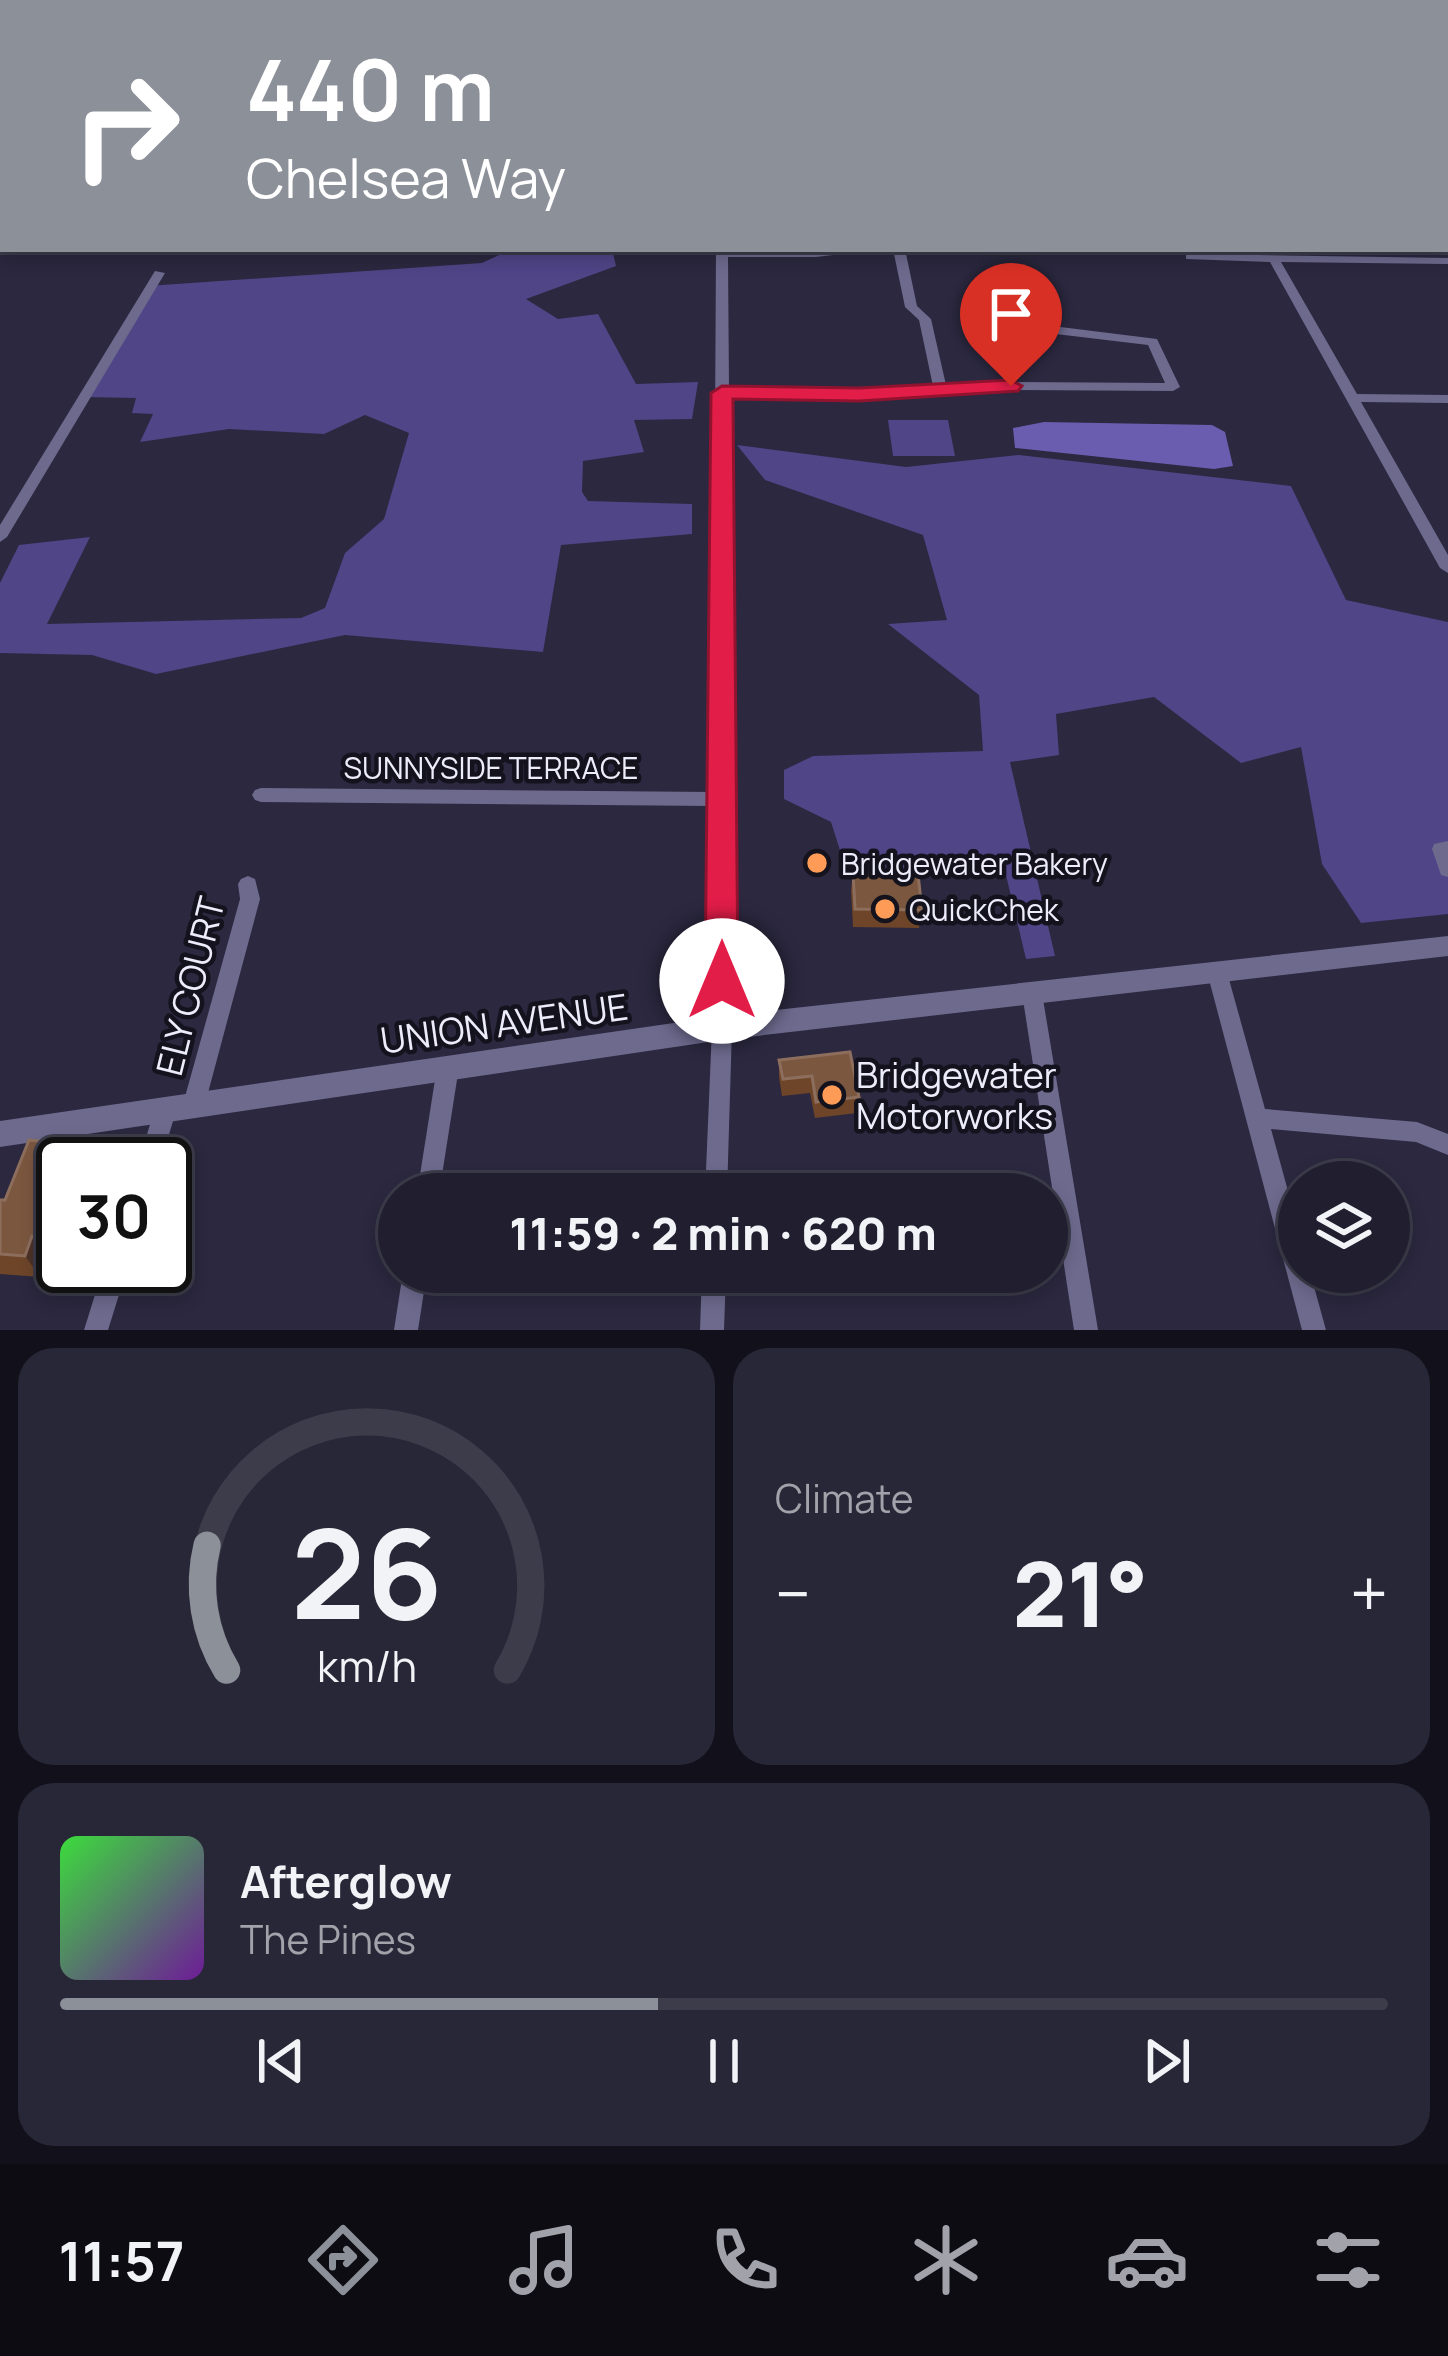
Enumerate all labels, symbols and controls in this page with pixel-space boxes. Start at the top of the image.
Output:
text: 440 m [246,31,495,146]
icon: right [48,48,204,204]
text: Chelsea Way [246,140,566,214]
pin [960,263,1062,386]
icon: arrive [978,281,1044,347]
street label: SUNNYSIDE TERRACE [344,747,638,788]
place label: Bridgewater Bakery [841,843,1108,884]
marker: Bridgewater Bakery [804,850,830,876]
place label: QuickChek [909,889,1060,930]
street label: ELY COURT [144,891,236,1080]
marker: QuickChek [872,896,898,922]
position arrow [659,918,785,1044]
street label: UNION AVENUE [377,981,631,1065]
place label: Bridgewater Motorworks [856,1050,1057,1140]
marker: Bridgewater Motorworks [819,1082,845,1108]
speed limit sign: 30 [36,1137,192,1293]
map controls [1278,1161,1410,1293]
button: layers [1278,1161,1410,1293]
text: 11:59 · 2 min · 620 m [509,1202,937,1264]
text: Climate [775,1471,914,1525]
text: 26 [291,1486,442,1656]
text: 21° [1012,1531,1148,1654]
text: − [775,1548,811,1638]
text: + [1350,1548,1388,1638]
text: km/h [317,1635,416,1694]
text: Afterglow [240,1850,452,1912]
text: The Pines [240,1912,416,1966]
icon: previous [248,2028,314,2094]
icon: pause [691,2028,757,2094]
icon: next [1134,2028,1200,2094]
icon: directions [301,2218,385,2302]
icon: music [502,2218,586,2302]
icon: phone [703,2218,787,2302]
icon: climate [904,2218,988,2302]
icon: car [1105,2218,1189,2302]
icon: filters [1306,2218,1390,2302]
text: 11:57 [58,2223,185,2297]

